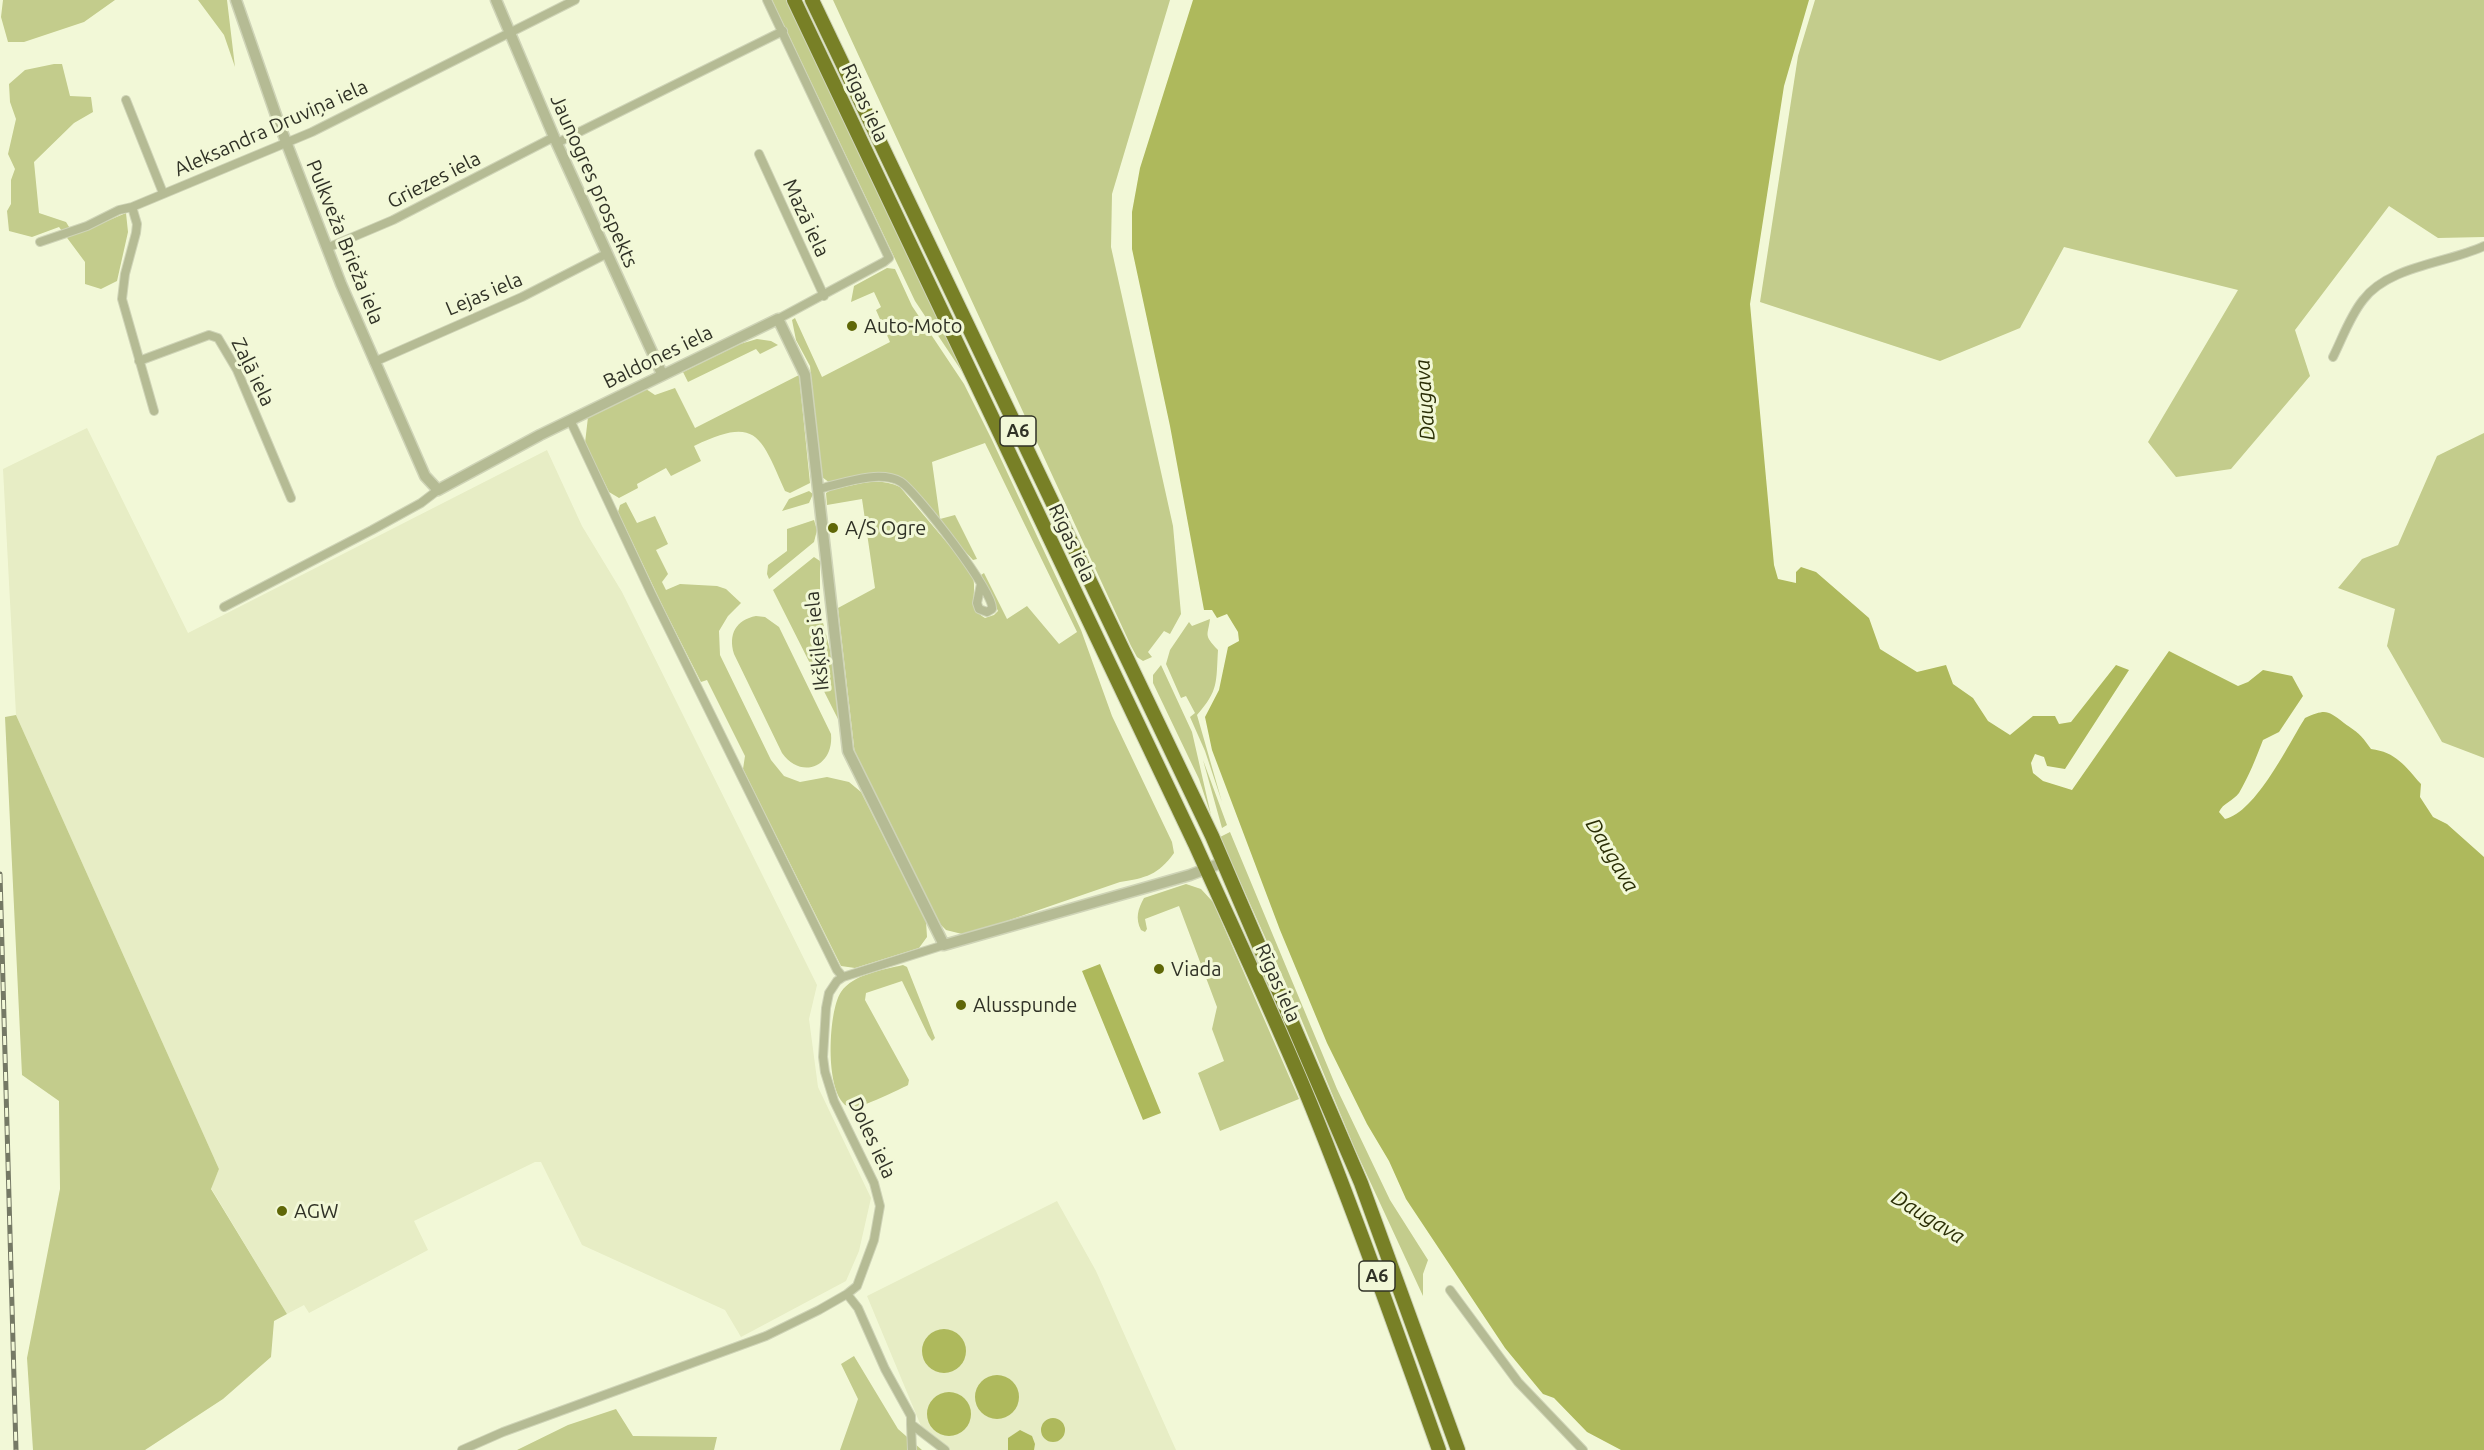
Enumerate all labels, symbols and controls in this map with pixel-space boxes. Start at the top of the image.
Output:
street label: Rīgas iela [836,60,894,146]
street label: Aleksandra Druviņa iela [171,74,371,182]
street label: Jaunogres prospekts [545,91,643,271]
street label: Griezes iela [383,146,485,214]
street label: Pulkveža Brieža iela [301,156,389,328]
street label: Mazā iela [778,175,834,261]
street label: Lejas iela [442,267,526,321]
place label: Auto-Moto [864,314,962,338]
marker: Auto-Moto [845,319,859,333]
street label: Baldones iela [599,320,717,394]
street label: Zaļā iela [226,334,280,410]
water label: Daugava [1410,359,1440,441]
road number: A6 [1000,416,1036,446]
street label: Rīgas iela [1043,500,1101,586]
place label: A/S Ogre [845,516,926,540]
marker: A/S Ogre [826,521,840,535]
street label: Ikšķiles iela [800,590,834,692]
water label: Daugava [1580,814,1644,896]
street label: Rīgas iela [1250,940,1306,1026]
place label: Viada [1171,957,1221,981]
marker: Viada [1152,962,1166,976]
place label: Alusspunde [973,993,1077,1017]
marker: Alusspunde [954,998,968,1012]
street label: Doles iela [843,1094,901,1182]
water label: Daugava [1887,1185,1969,1249]
place label: AGW [294,1199,338,1223]
marker: AGW [275,1204,289,1218]
road number: A6 [1359,1261,1395,1291]

